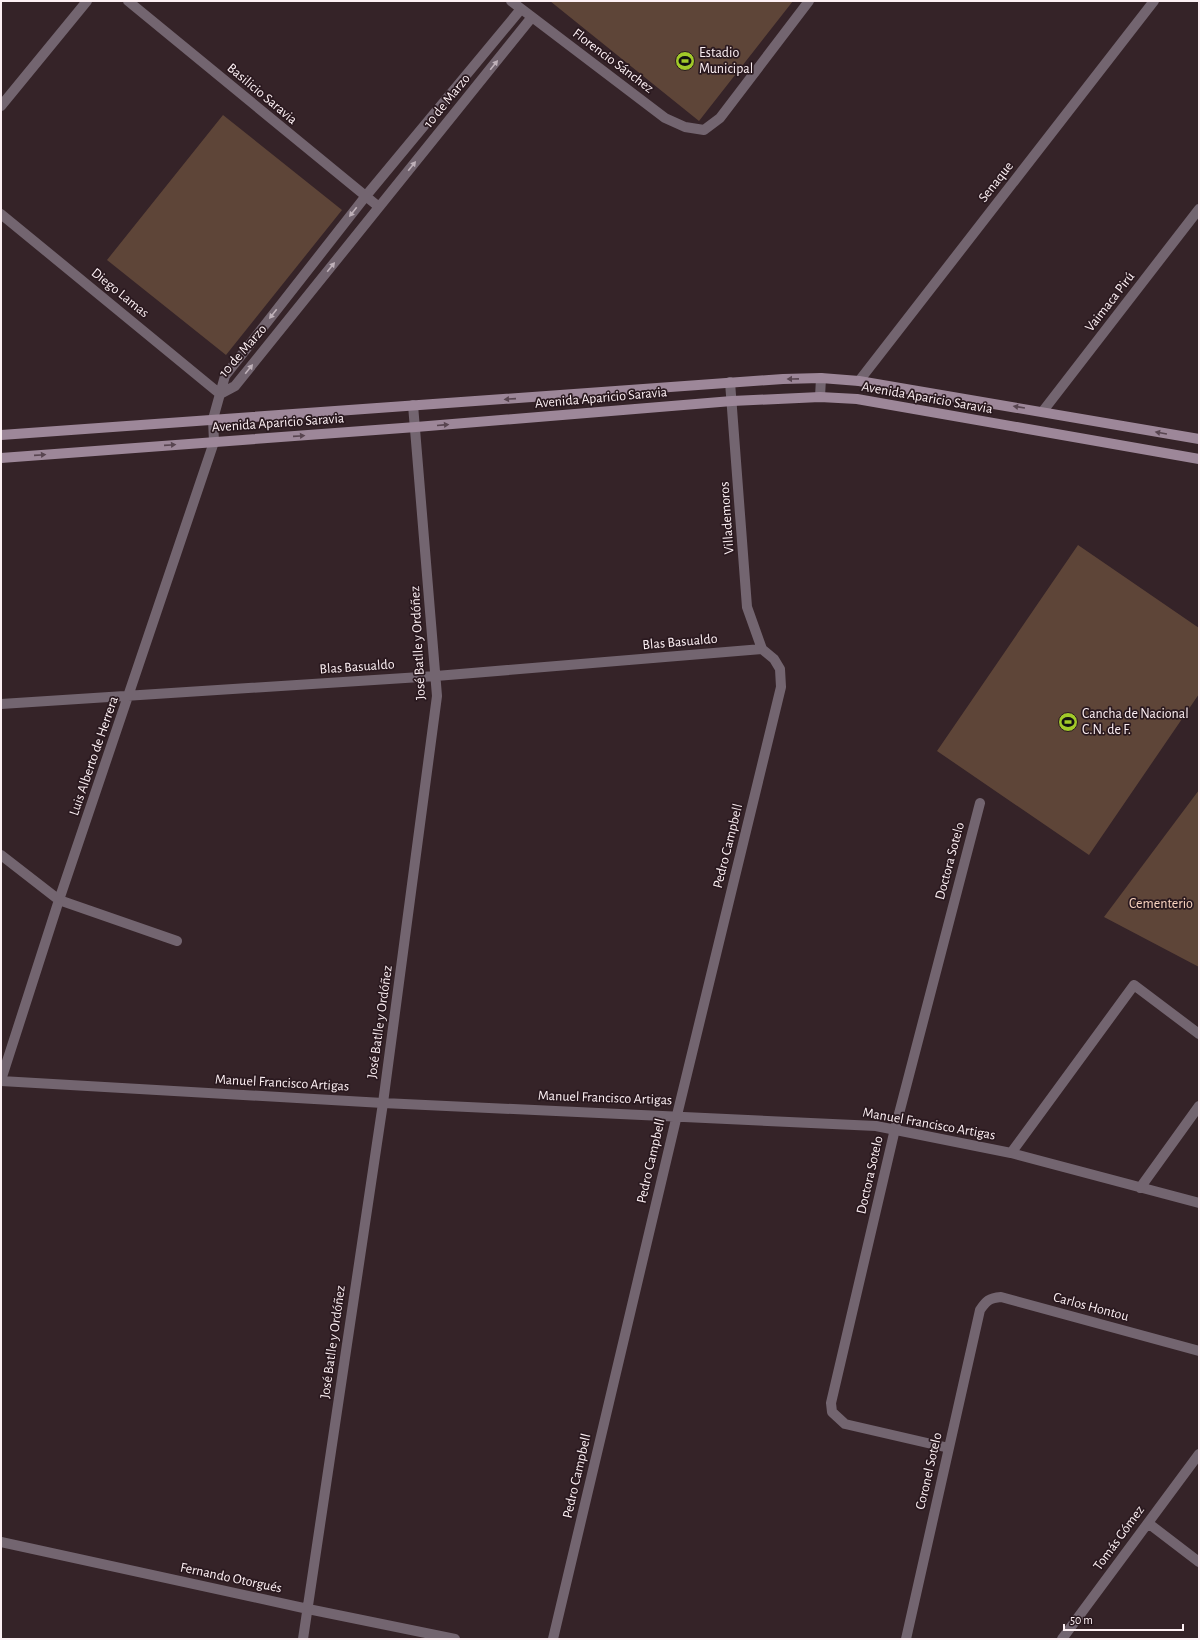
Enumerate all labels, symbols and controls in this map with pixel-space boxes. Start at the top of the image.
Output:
street label: Florencio Sánchez [570,26,656,96]
place label: Estadio Municipal [699,46,753,76]
sports icon: Estadio Municipal [674,50,696,72]
one-way arrow [490,60,498,70]
street label: Basilicio Saravia [224,61,300,127]
street label: 10 de Marzo [421,71,473,131]
street label: Senaque [976,159,1016,205]
one-way arrow [408,161,417,172]
one-way arrow [349,206,358,217]
one-way arrow [326,262,335,273]
street label: Diego Lamas [88,266,152,320]
street label: Vaimaca Pirú [1083,270,1137,334]
one-way arrow [269,309,278,320]
street label: 10 de Marzo [216,322,270,380]
one-way arrow [245,363,253,374]
one-way arrow [786,376,799,382]
street label: Avenida Aparicio Saravia [860,380,994,417]
street label: Avenida Aparicio Saravia [534,385,668,411]
one-way arrow [504,395,516,402]
one-way arrow [1013,404,1025,410]
street label: Avenida Aparicio Saravia [211,411,345,435]
one-way arrow [437,422,449,429]
one-way arrow [1155,429,1167,435]
one-way arrow [293,432,305,439]
one-way arrow [164,442,176,449]
one-way arrow [34,451,46,458]
street label: Villademoros [717,481,737,555]
street label: José Batlle y Ordóñez [408,585,428,700]
street label: Blas Basualdo [642,632,718,652]
street label: Blas Basualdo [319,657,395,677]
street label: Luis Alberto de Herrera [67,694,121,817]
place label: Cancha de Nacional C.N. de F. [1082,707,1189,737]
sports icon: Cancha de Nacional C.N. de F. [1057,711,1079,733]
street label: Pedro Campbell [711,802,745,890]
street label: Doctora Sotelo [933,821,967,901]
park label: Cementerio [1129,897,1193,911]
street label: José Batlle y Ordóñez [365,964,395,1079]
street label: Manuel Francisco Artigas [214,1072,350,1094]
street label: Manuel Francisco Artigas [538,1089,672,1107]
street label: Manuel Francisco Artigas [862,1105,996,1143]
street label: Pedro Campbell [634,1117,668,1205]
street label: Doctora Sotelo [854,1134,886,1215]
street label: José Batlle y Ordóñez [318,1284,348,1399]
street label: Carlos Hontou [1052,1290,1130,1324]
street label: Coronel Sotelo [913,1431,945,1511]
street label: Pedro Campbell [560,1432,594,1520]
street label: Tomás Gómez [1091,1503,1147,1573]
street label: Fernando Otorgués [179,1560,283,1596]
scale bar [1064,1606,1183,1632]
text: 50 m [1070,1614,1093,1626]

